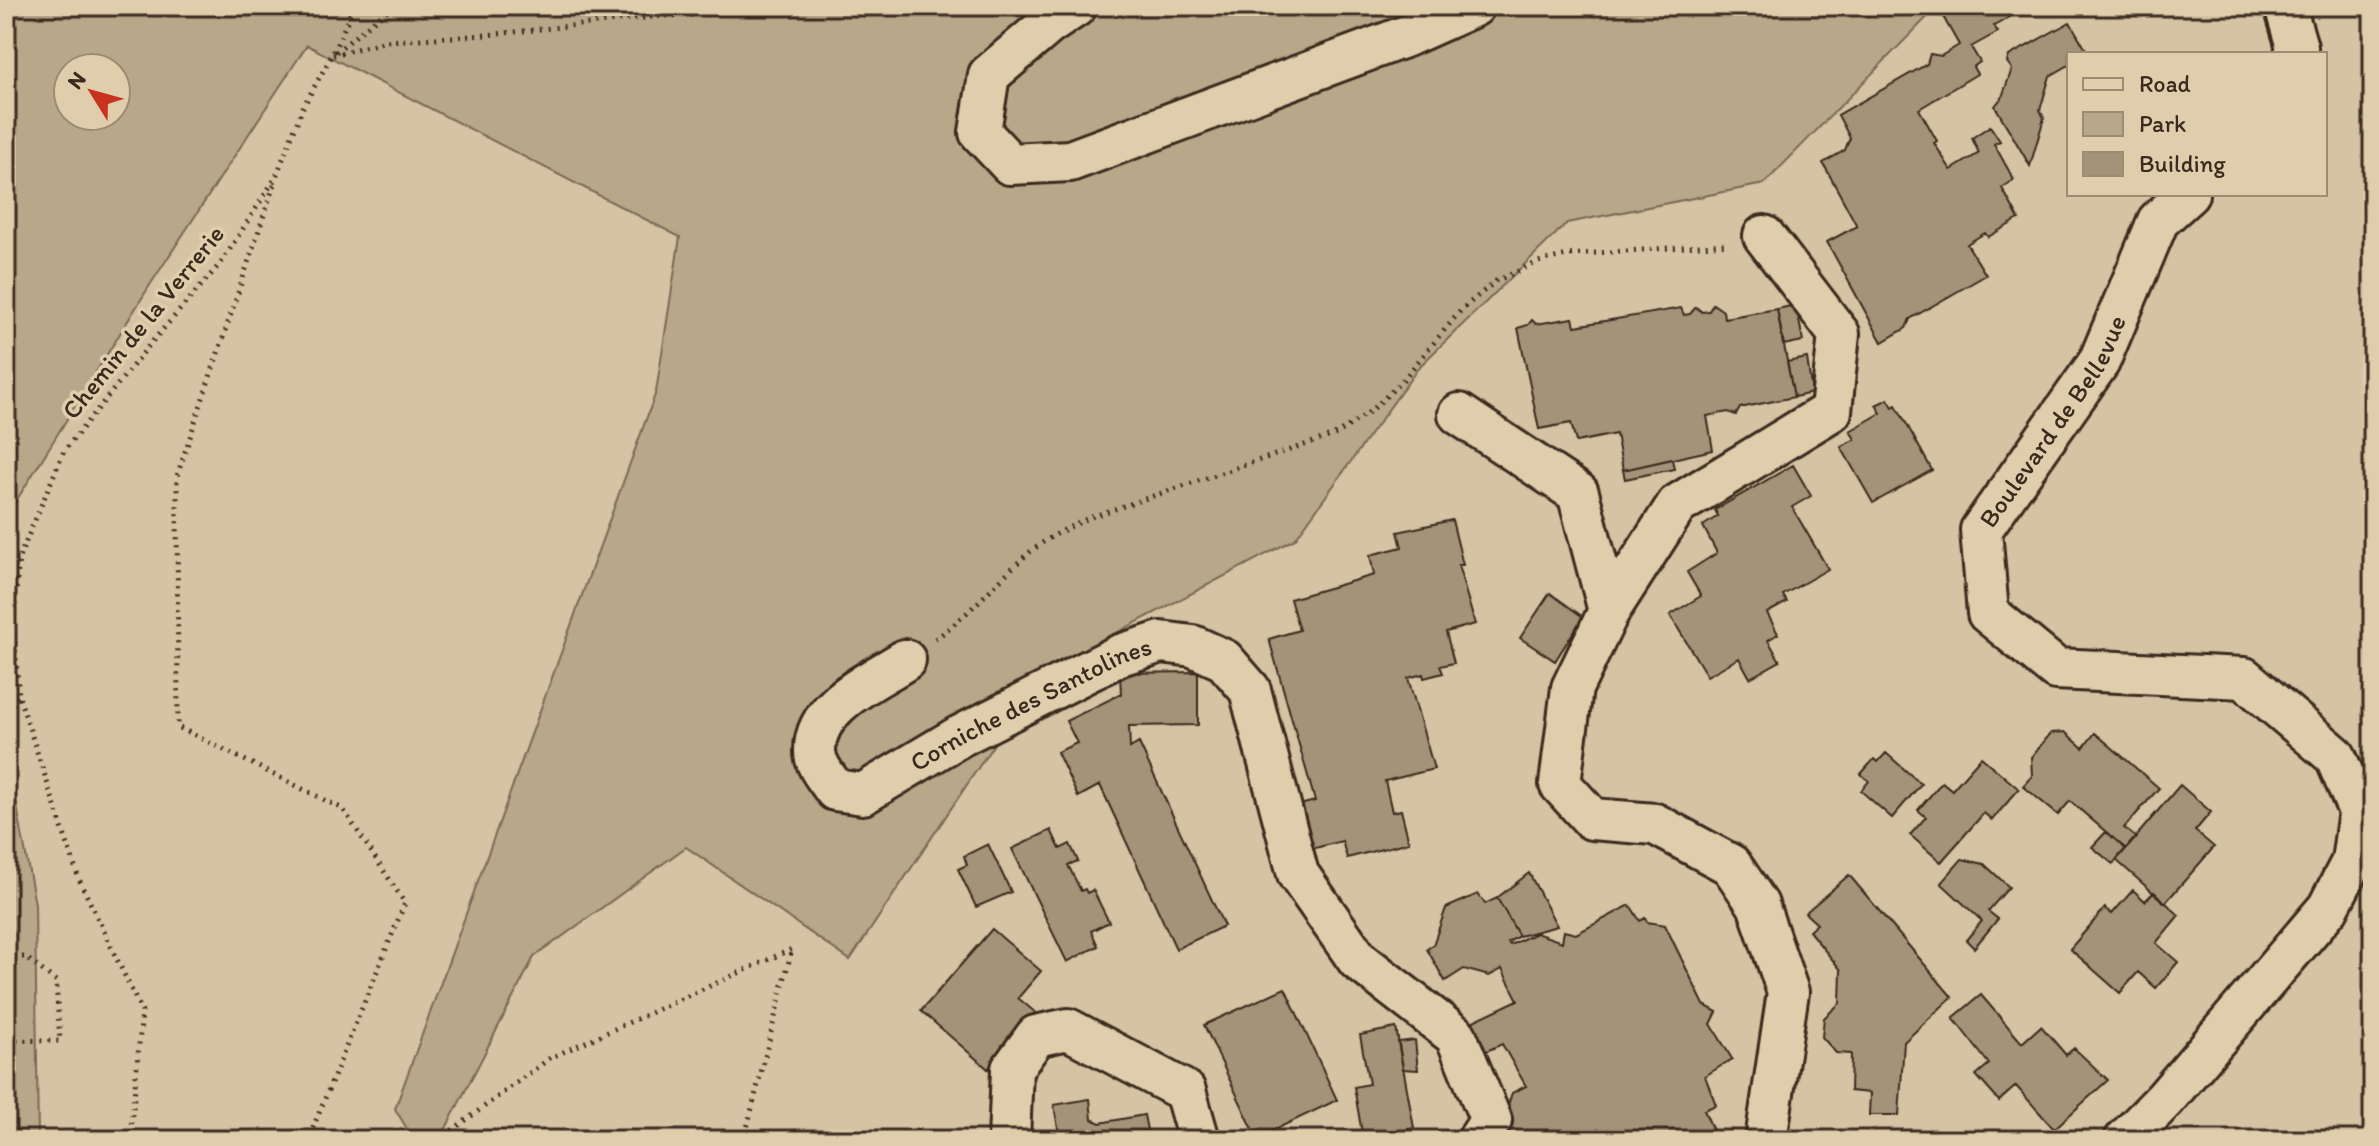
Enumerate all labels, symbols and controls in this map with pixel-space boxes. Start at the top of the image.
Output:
north arrow [52,52,132,132]
legend [2067,52,2327,196]
text: N [61,66,92,94]
text: Road [2139,69,2191,98]
text: Park [2139,109,2186,138]
text: Building [2139,149,2226,178]
street label: Chemin de la Verrerie [55,219,231,425]
street label: Boulevard de Bellevue [1972,310,2133,534]
street label: Corniche des Santolines [904,630,1156,778]

